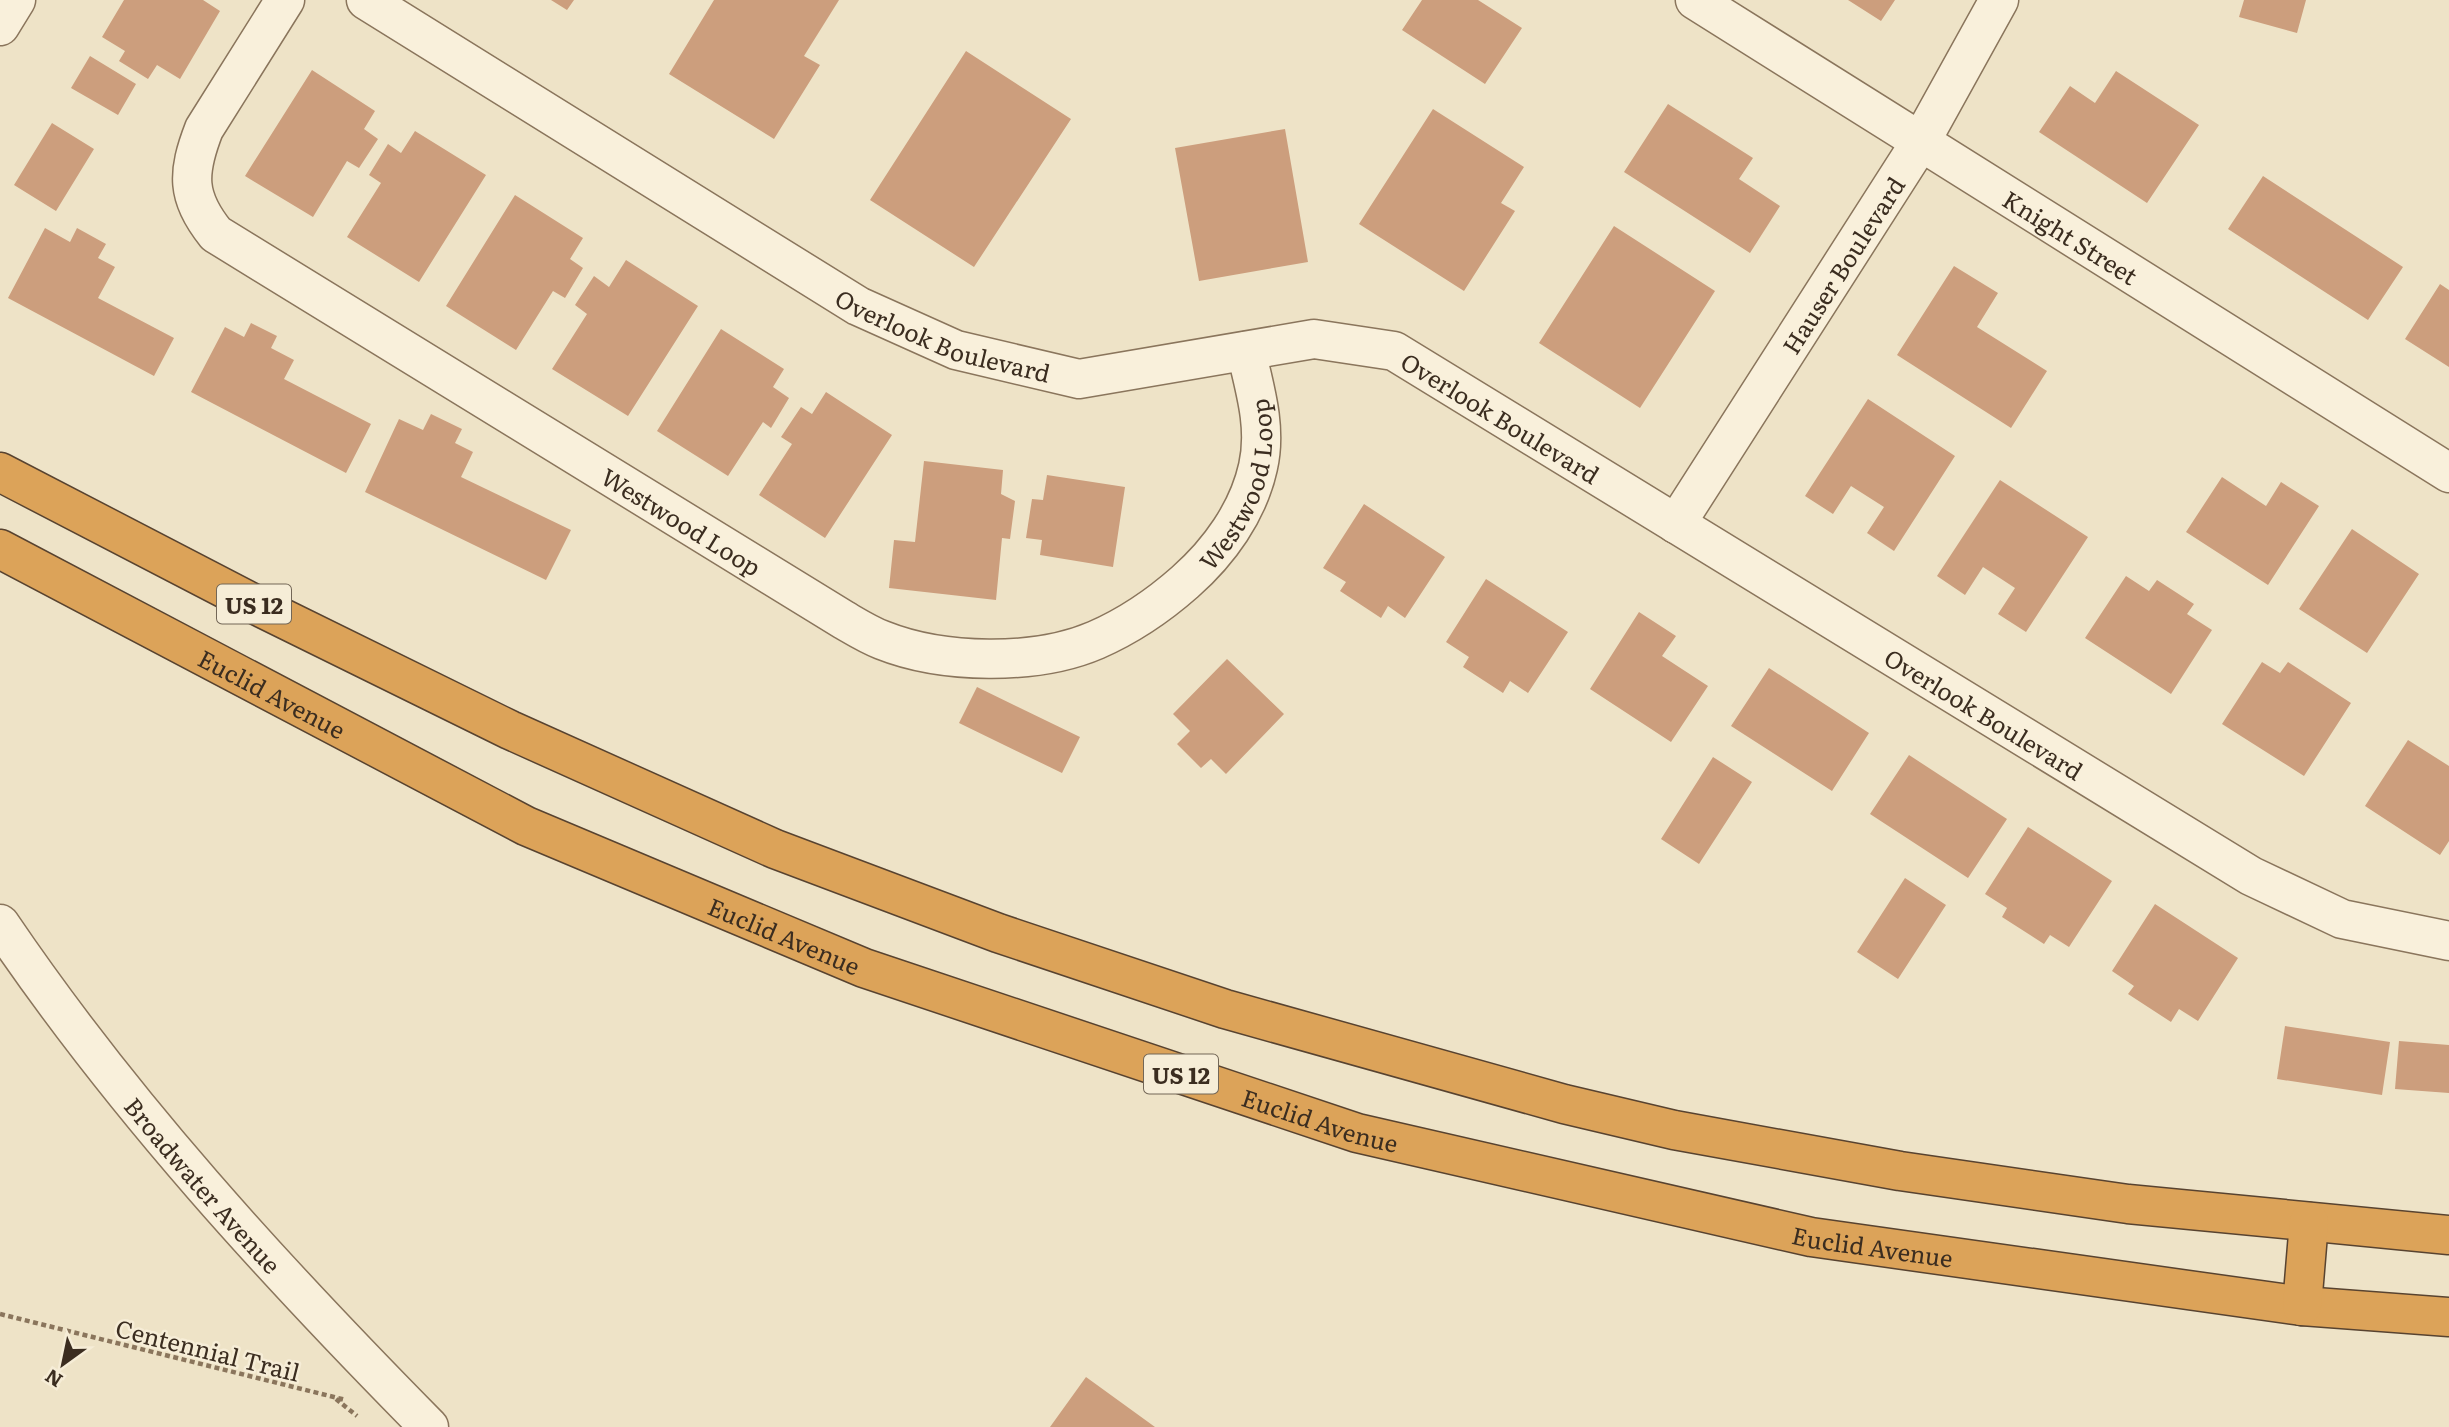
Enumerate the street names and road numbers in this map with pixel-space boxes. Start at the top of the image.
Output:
street label: Hauser Boulevard [1772,169,1912,360]
street label: Knight Street [1997,180,2146,292]
street label: Overlook Boulevard [829,279,1054,389]
street label: Overlook Boulevard [1395,342,1607,491]
street label: Westwood Loop [1190,396,1279,577]
street label: Westwood Loop [595,458,769,583]
road number: US 12 [217,584,291,624]
street label: Euclid Avenue [193,639,352,746]
street label: Overlook Boulevard [1879,639,2091,787]
street label: Euclid Avenue [703,887,866,982]
road number: US 12 [1144,1054,1218,1093]
street label: Euclid Avenue [1238,1078,1402,1159]
street label: Broadwater Avenue [118,1089,290,1280]
street label: Euclid Avenue [1789,1216,1955,1274]
street label: Centennial Trail [112,1309,304,1389]

